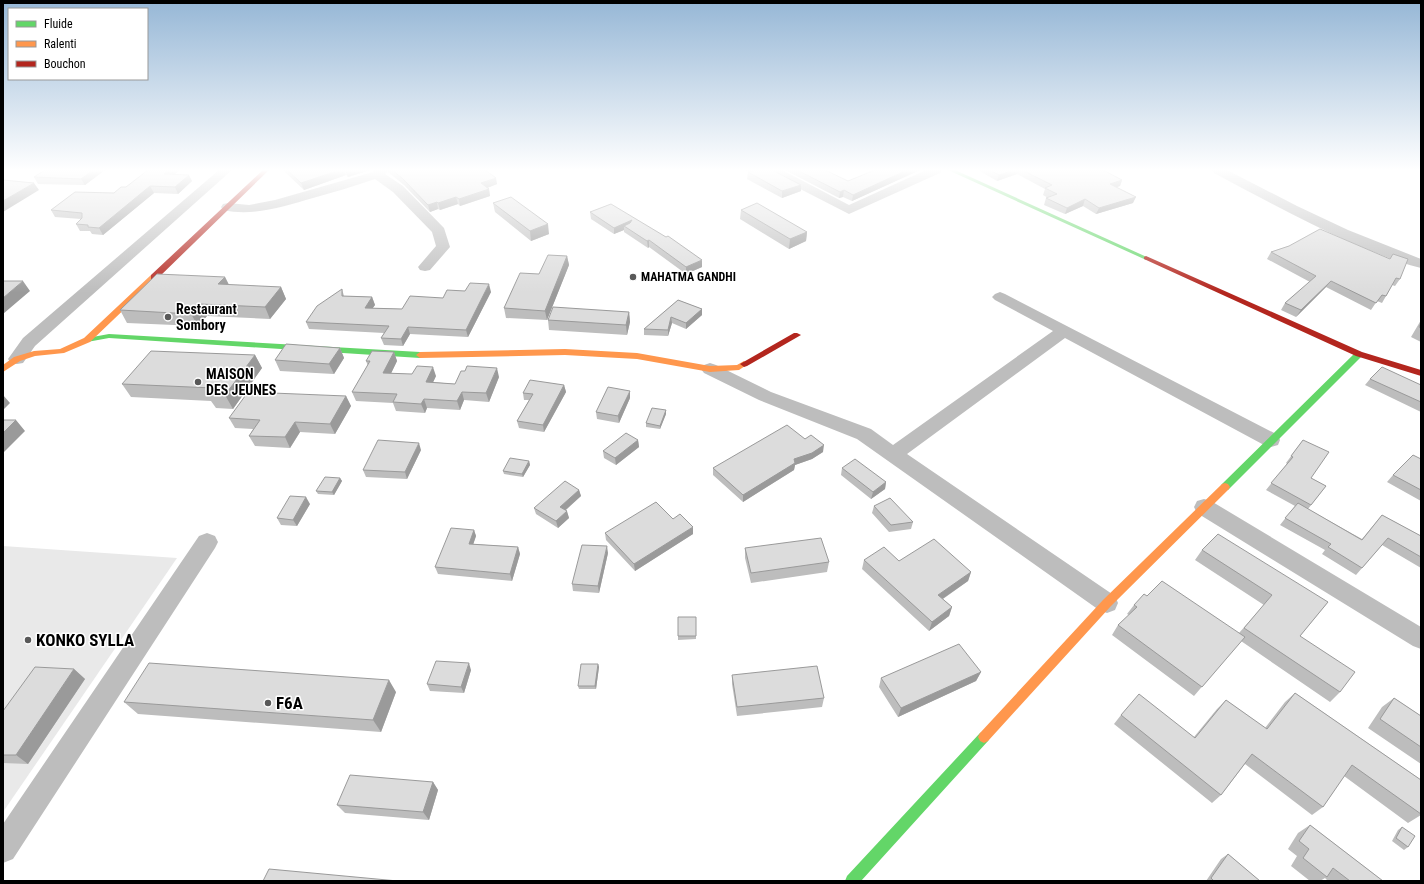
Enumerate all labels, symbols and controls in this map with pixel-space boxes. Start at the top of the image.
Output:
legend [8,8,148,80]
text: Fluide [44,17,73,31]
text: Ralenti [44,37,77,51]
text: Bouchon [44,57,86,71]
place label: MAHATMA GANDHI [641,270,736,284]
marker: MAHATMA GANDHI [628,272,638,282]
place label: Restaurant Sombory [176,301,237,333]
marker: Restaurant Sombory [163,312,173,322]
place label: MAISON DES JEUNES [206,366,277,398]
marker: MAISON DES JEUNES [193,377,203,387]
place label: KONKO SYLLA [36,630,134,650]
marker: KONKO SYLLA [23,635,33,645]
place label: F6A [276,693,303,713]
marker: F6A [263,698,273,708]

